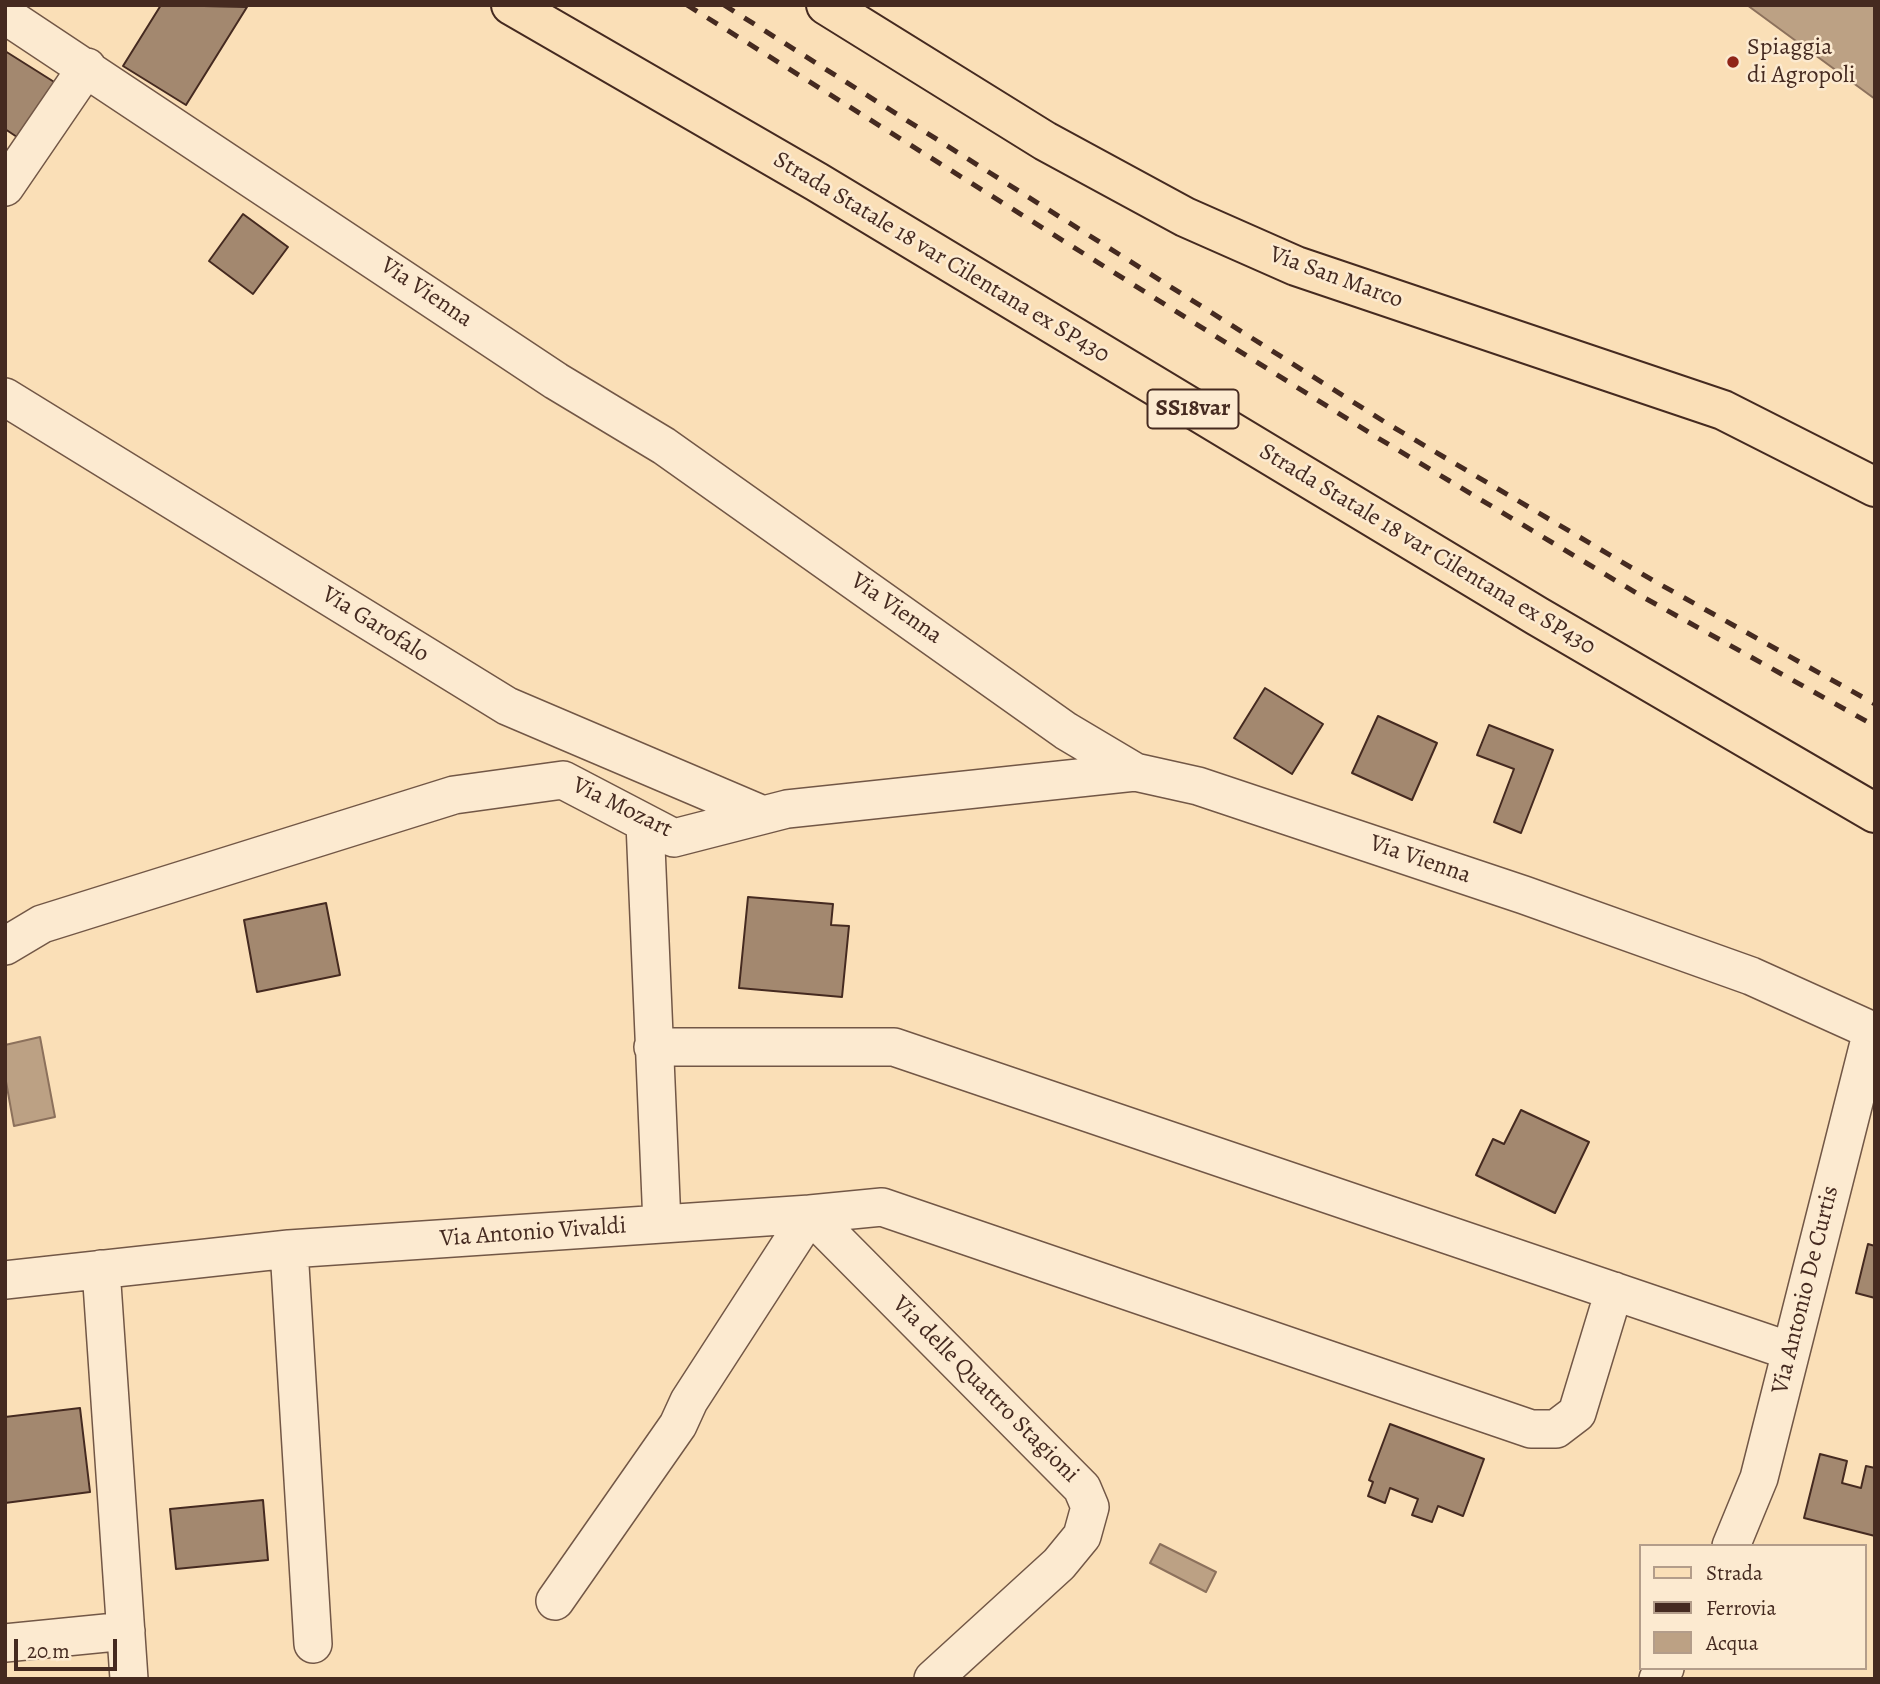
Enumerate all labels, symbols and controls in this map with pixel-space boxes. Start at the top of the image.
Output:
place label: Spiaggia di Agropoli [1747,34,1856,90]
marker: Spiaggia di Agropoli [1725,54,1741,70]
street label: Strada Statale 18 var Cilentana ex SP430 [768,146,1114,370]
street label: Via San Marco [1265,241,1407,315]
street label: Via Vienna [374,252,478,334]
road number: SS18var [1148,390,1238,428]
street label: Strada Statale 18 var Cilentana ex SP430 [1254,438,1600,662]
street label: Via Vienna [845,567,947,651]
street label: Via Garofalo [316,581,434,669]
street label: Via Mozart [567,771,677,845]
street label: Via Vienna [1366,829,1474,891]
street label: Via Antonio De Curtis [1766,1183,1846,1397]
street label: Via Antonio Vivaldi [439,1212,627,1254]
street label: Via delle Quattro Stagioni [886,1291,1084,1489]
legend [1638,1544,1866,1670]
text: Strada [1706,1559,1763,1587]
text: Ferrovia [1706,1594,1776,1622]
scale bar [18,1624,121,1668]
text: Acqua [1706,1629,1759,1657]
text: 20 m [27,1637,70,1665]

